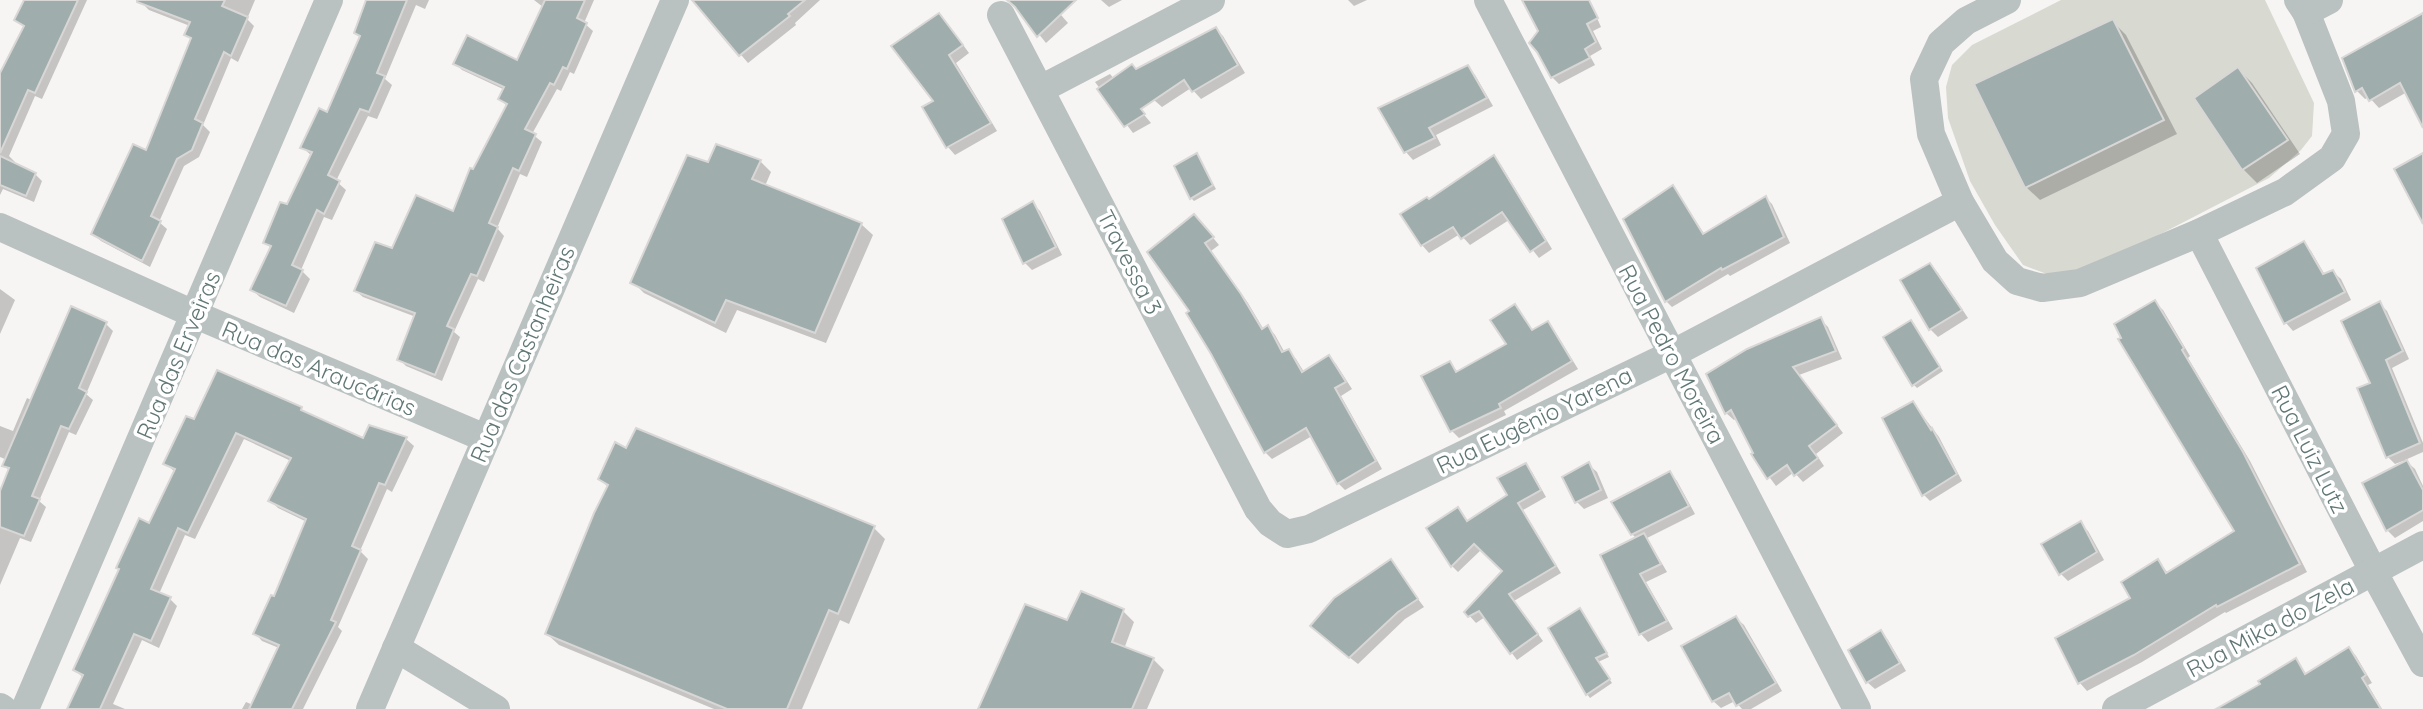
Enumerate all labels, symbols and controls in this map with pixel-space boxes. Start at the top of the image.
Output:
street label: Travessa 3 [1091,205,1169,319]
street label: Rua das Castanheiras [463,241,581,467]
street label: Rua Pedro Moreira [1612,259,1732,449]
street label: Rua das Erveiras [130,267,226,443]
street label: Rua das Araucárias [218,314,420,422]
street label: Rua Eugênio Yarena [1431,360,1637,480]
street label: Rua Luiz Lutz [2265,380,2355,518]
street label: Rua Mika do Zela [2181,571,2359,683]

